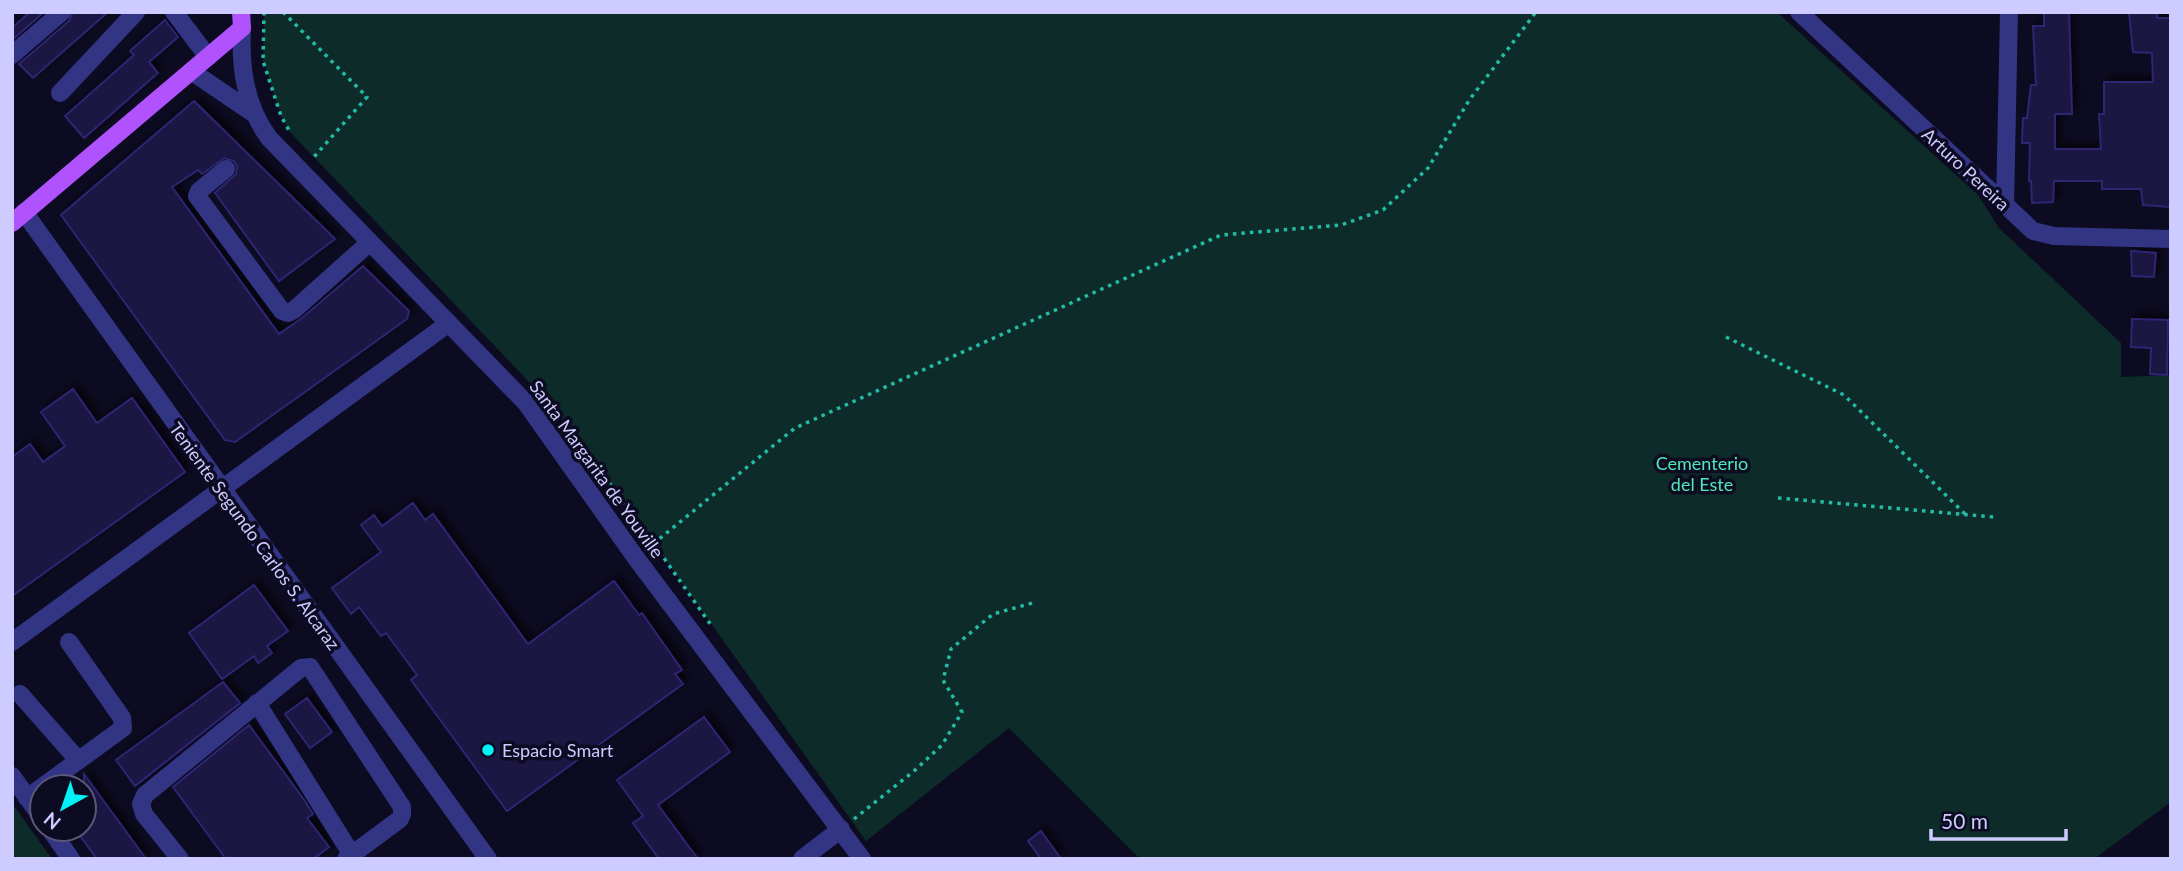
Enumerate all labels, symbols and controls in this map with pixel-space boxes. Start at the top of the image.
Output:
street label: Arturo Pereira [1918,123,2014,215]
street label: Santa Margarita de Youville [525,376,669,562]
street label: Teniente Segundo Carlos S. Alcaraz [165,418,345,654]
park label: Cementerio del Este [1656,452,1748,495]
place label: Espacio Smart [502,739,614,761]
marker: Espacio Smart [480,742,496,758]
north arrow [28,773,98,843]
scale bar [1931,798,2066,842]
text: N [39,808,65,835]
text: 50 m [1941,808,1988,833]

